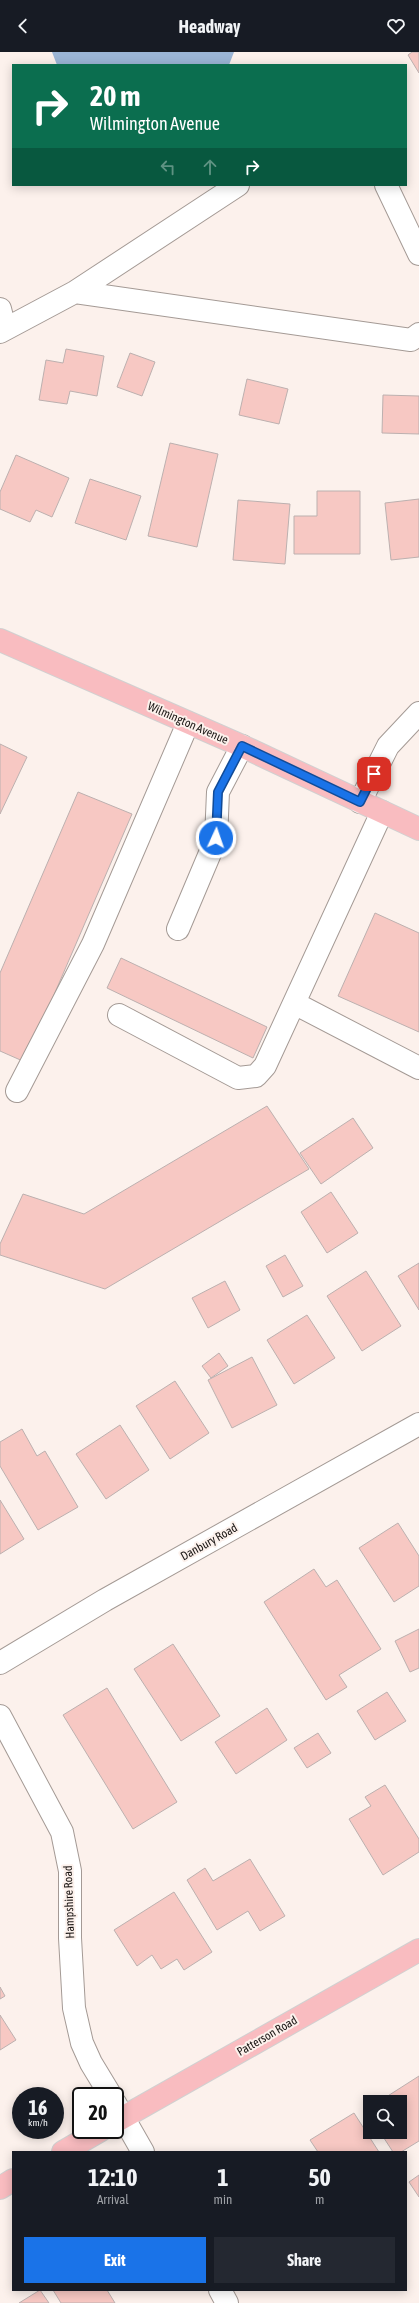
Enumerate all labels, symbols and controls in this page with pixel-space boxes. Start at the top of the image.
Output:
icon: back [12,15,34,37]
icon: heart [385,15,407,37]
text: Headway [179,16,240,37]
icon: right [24,80,76,132]
text: 20 m [90,80,140,112]
text: Wilmington Avenue [90,113,220,134]
icon: left [157,156,179,178]
icon: ahead [199,156,221,178]
icon: right [241,156,263,178]
street label: Wilmington Avenue [146,699,230,747]
pin [357,757,391,791]
icon: arrive [363,763,385,785]
position arrow [195,817,237,859]
street label: Danbury Road [178,1521,240,1563]
street label: Hampshire Road [61,1865,77,1939]
street label: Patterson Road [234,2013,300,2059]
speed limit sign: 20 [72,2087,124,2139]
map controls [363,2095,407,2139]
button: search [363,2095,407,2139]
text: 16 [29,2096,47,2119]
text: km/h [28,2117,48,2128]
text: 12:10 [88,2164,138,2191]
text: 1 [217,2164,229,2191]
text: 50 [308,2164,331,2191]
text: Arrival [97,2192,129,2207]
text: min [214,2192,232,2207]
text: m [315,2192,324,2207]
button: Exit [24,2237,206,2283]
button: Share [214,2237,395,2283]

